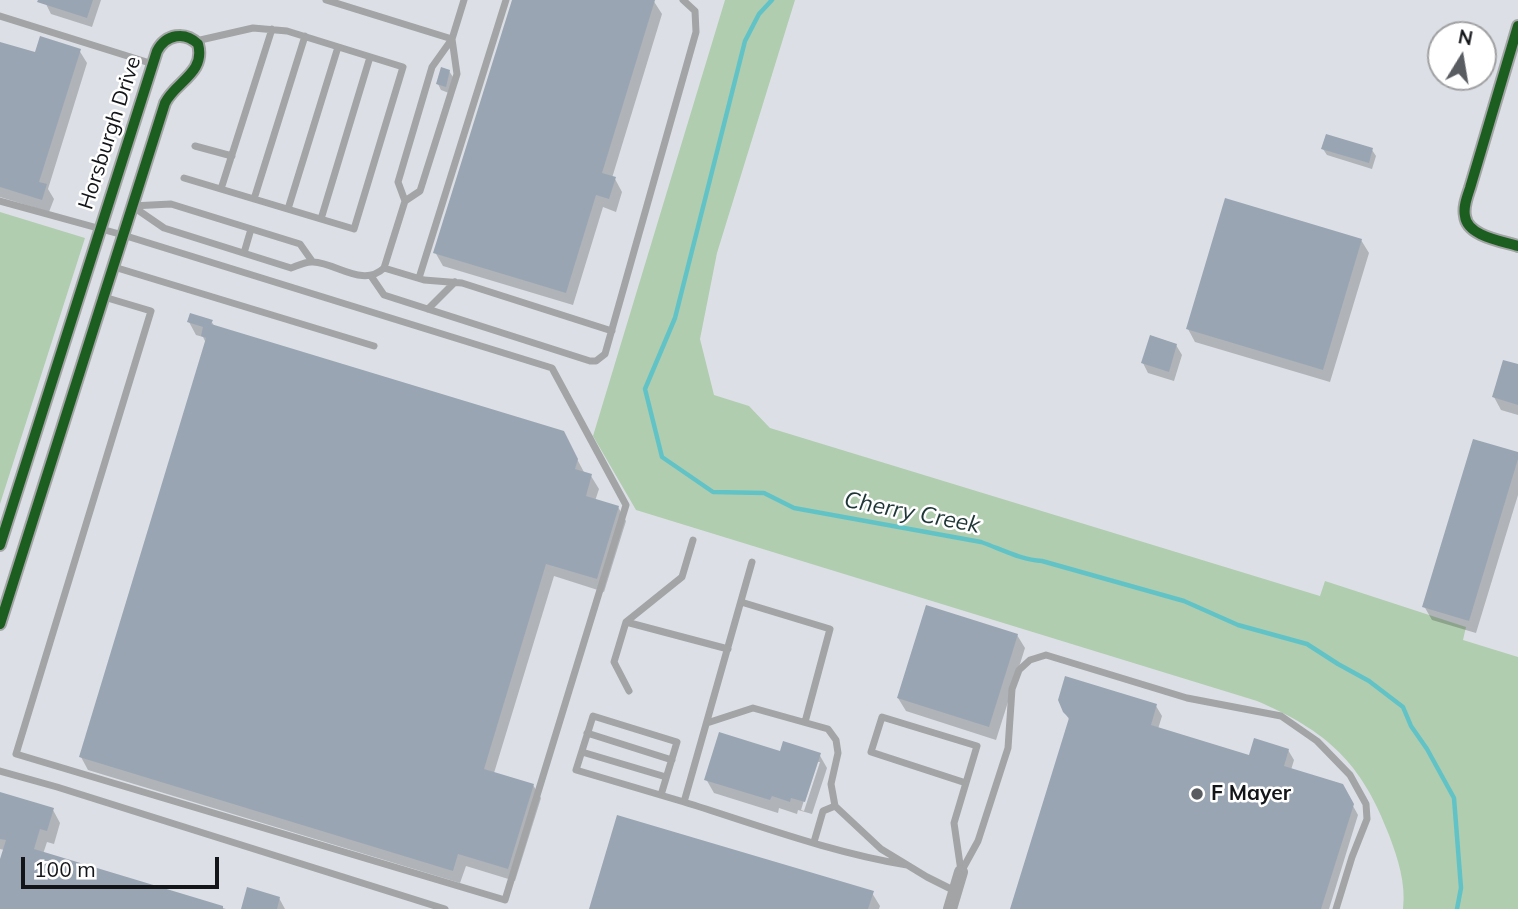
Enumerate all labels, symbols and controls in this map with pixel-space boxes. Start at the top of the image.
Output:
north arrow [1427,21,1497,91]
text: N [1456,24,1475,50]
street label: Horsburgh Drive [73,53,147,213]
water label: Cherry Creek [842,486,982,540]
place label: F Mayer [1211,781,1291,807]
marker: F Mayer [1189,786,1205,802]
scale bar [24,842,222,886]
text: 100 m [34,856,96,882]

